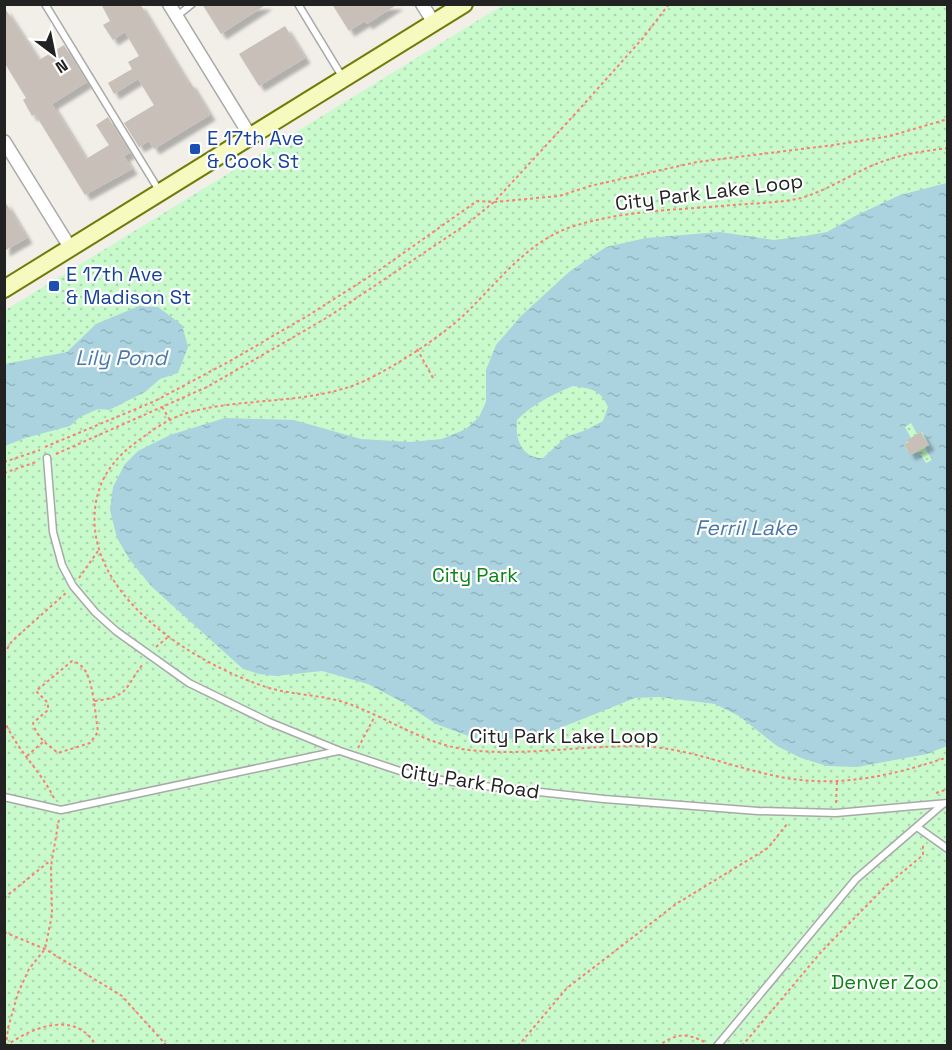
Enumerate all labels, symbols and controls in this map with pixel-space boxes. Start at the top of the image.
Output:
north arrow [24,24,84,84]
text: N [52,55,72,78]
place label: E 17th Ave & Cook St [207,125,304,174]
marker: E 17th Ave & Cook St [188,142,202,156]
street label: City Park Lake Loop [614,168,804,216]
place label: E 17th Ave & Madison St [66,261,191,310]
marker: E 17th Ave & Madison St [47,279,61,293]
water label: Lily Pond [75,344,169,371]
water label: Ferril Lake [695,514,799,541]
park label: City Park [432,562,518,588]
street label: City Park Lake Loop [469,723,659,749]
street label: City Park Road [399,757,541,805]
park label: Denver Zoo [831,969,939,995]

